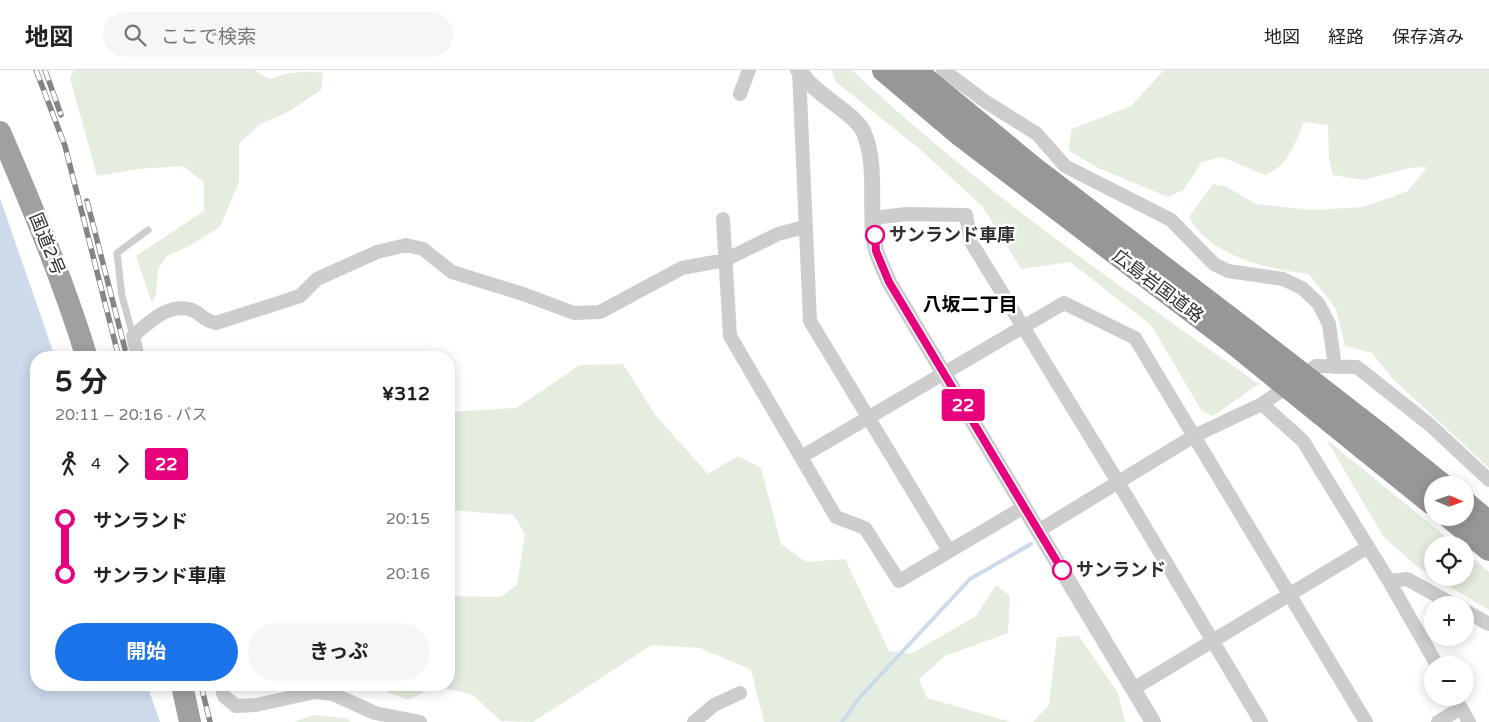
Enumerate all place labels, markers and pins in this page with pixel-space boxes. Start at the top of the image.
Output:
place label: サンランド車庫 [889,224,1015,246]
marker: サンランド車庫 [865,225,885,245]
place label: サンランド [1076,559,1166,581]
marker: サンランド [1052,560,1072,580]

